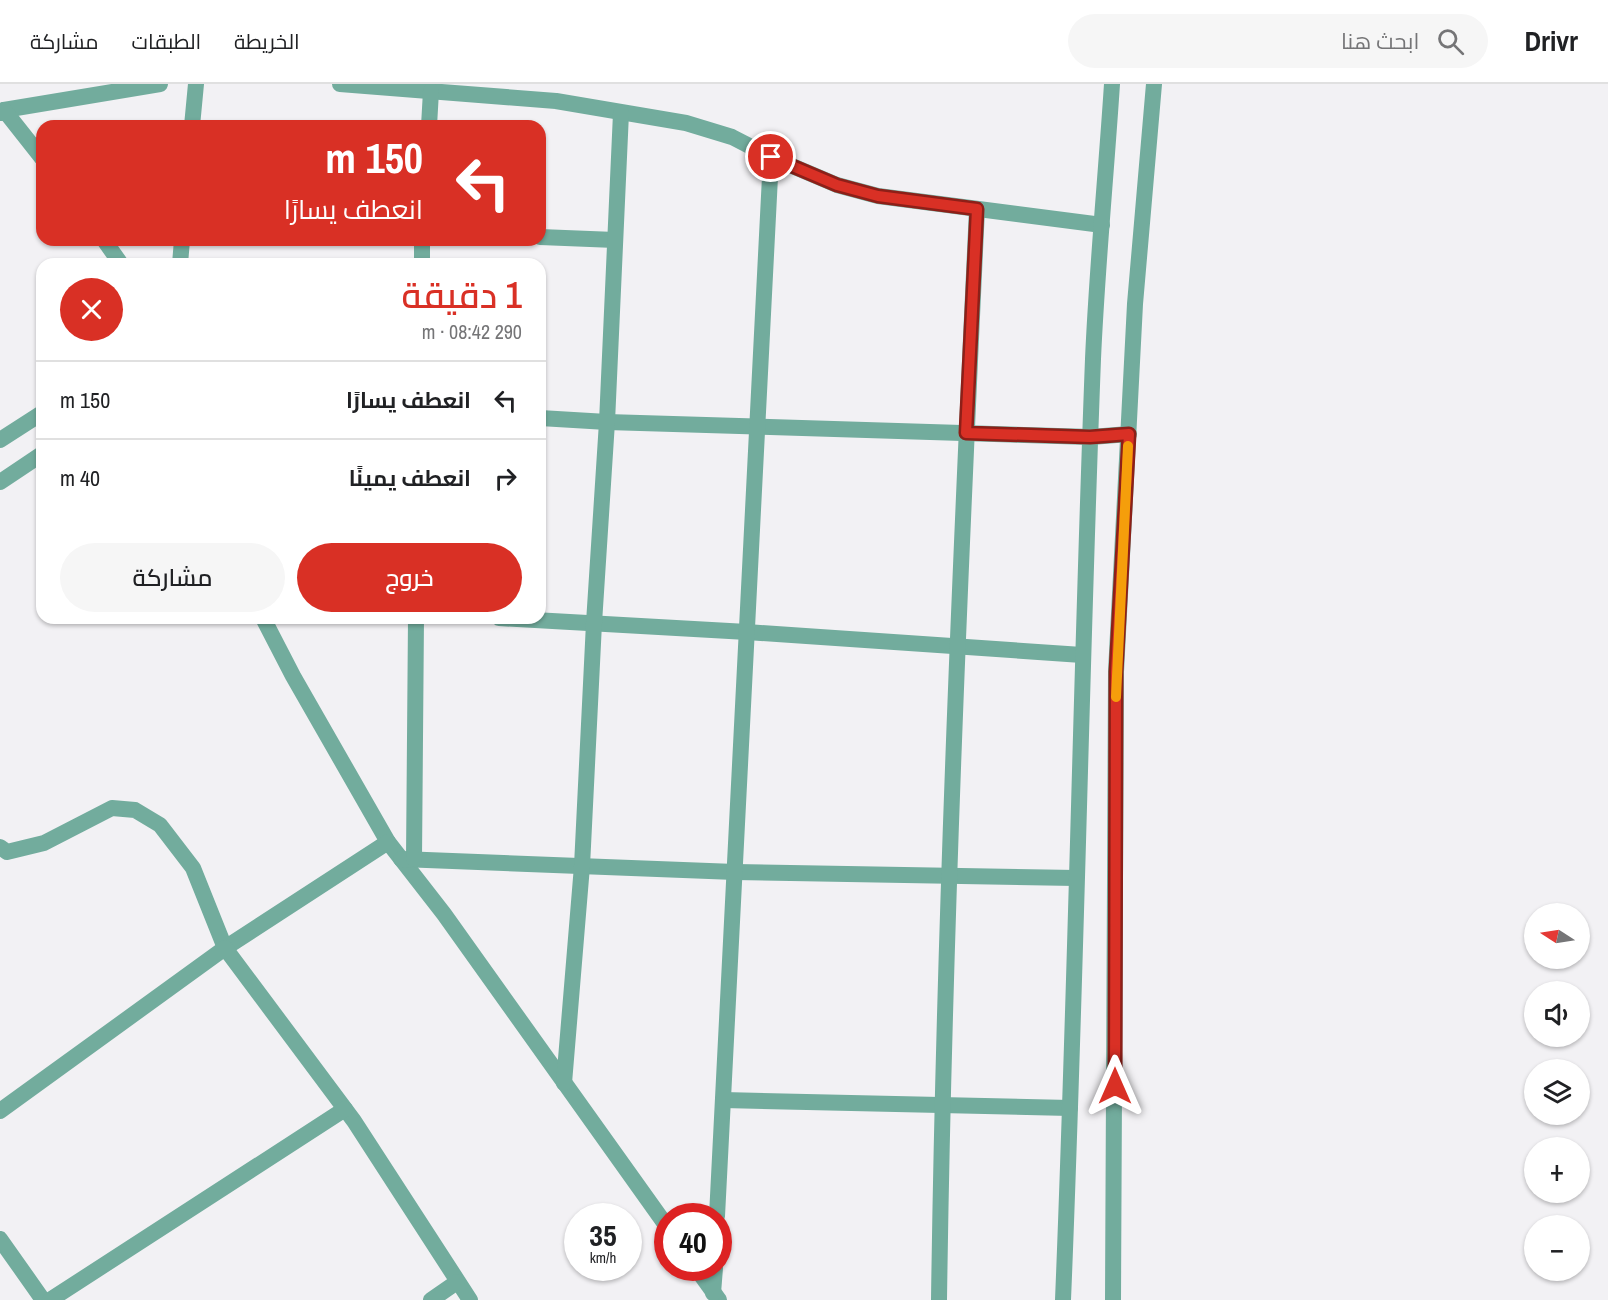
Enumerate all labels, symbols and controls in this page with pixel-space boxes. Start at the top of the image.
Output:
search box [1068,14,1488,68]
text: Drivr [1524,22,1578,60]
icon: search [1434,25,1467,58]
text: ابحث هنا [1341,26,1419,56]
text: مشاركة [30,27,99,56]
text: الطبقات [132,27,201,56]
text: الخريطة [234,27,300,56]
text: 150 m [325,130,423,186]
pin [745,131,796,182]
icon: arrive [754,140,787,173]
icon: left [444,144,522,222]
text: انعطف يسارًا [284,191,423,227]
text: 1 دقيقة [402,271,522,319]
button: close [60,278,123,341]
text: 290 m · 08:42 [422,318,522,345]
icon: left [489,384,522,417]
text: 150 m [60,385,110,415]
text: انعطف يسارًا [346,385,471,415]
icon: right [489,462,522,495]
text: 40 m [60,463,100,493]
text: انعطف يمينًا [349,463,471,493]
button: مشاركة [60,543,285,612]
button: خروج [297,543,522,612]
north arrow [1524,903,1590,969]
map controls [1524,903,1590,1281]
button: sound [1524,981,1590,1047]
position arrow [1083,1054,1147,1118]
button: layers [1524,1059,1590,1125]
button: + [1524,1137,1590,1203]
speed limit sign: 40 [654,1203,732,1281]
text: 35 [589,1215,617,1255]
button: − [1524,1215,1590,1281]
text: km/h [590,1247,616,1268]

